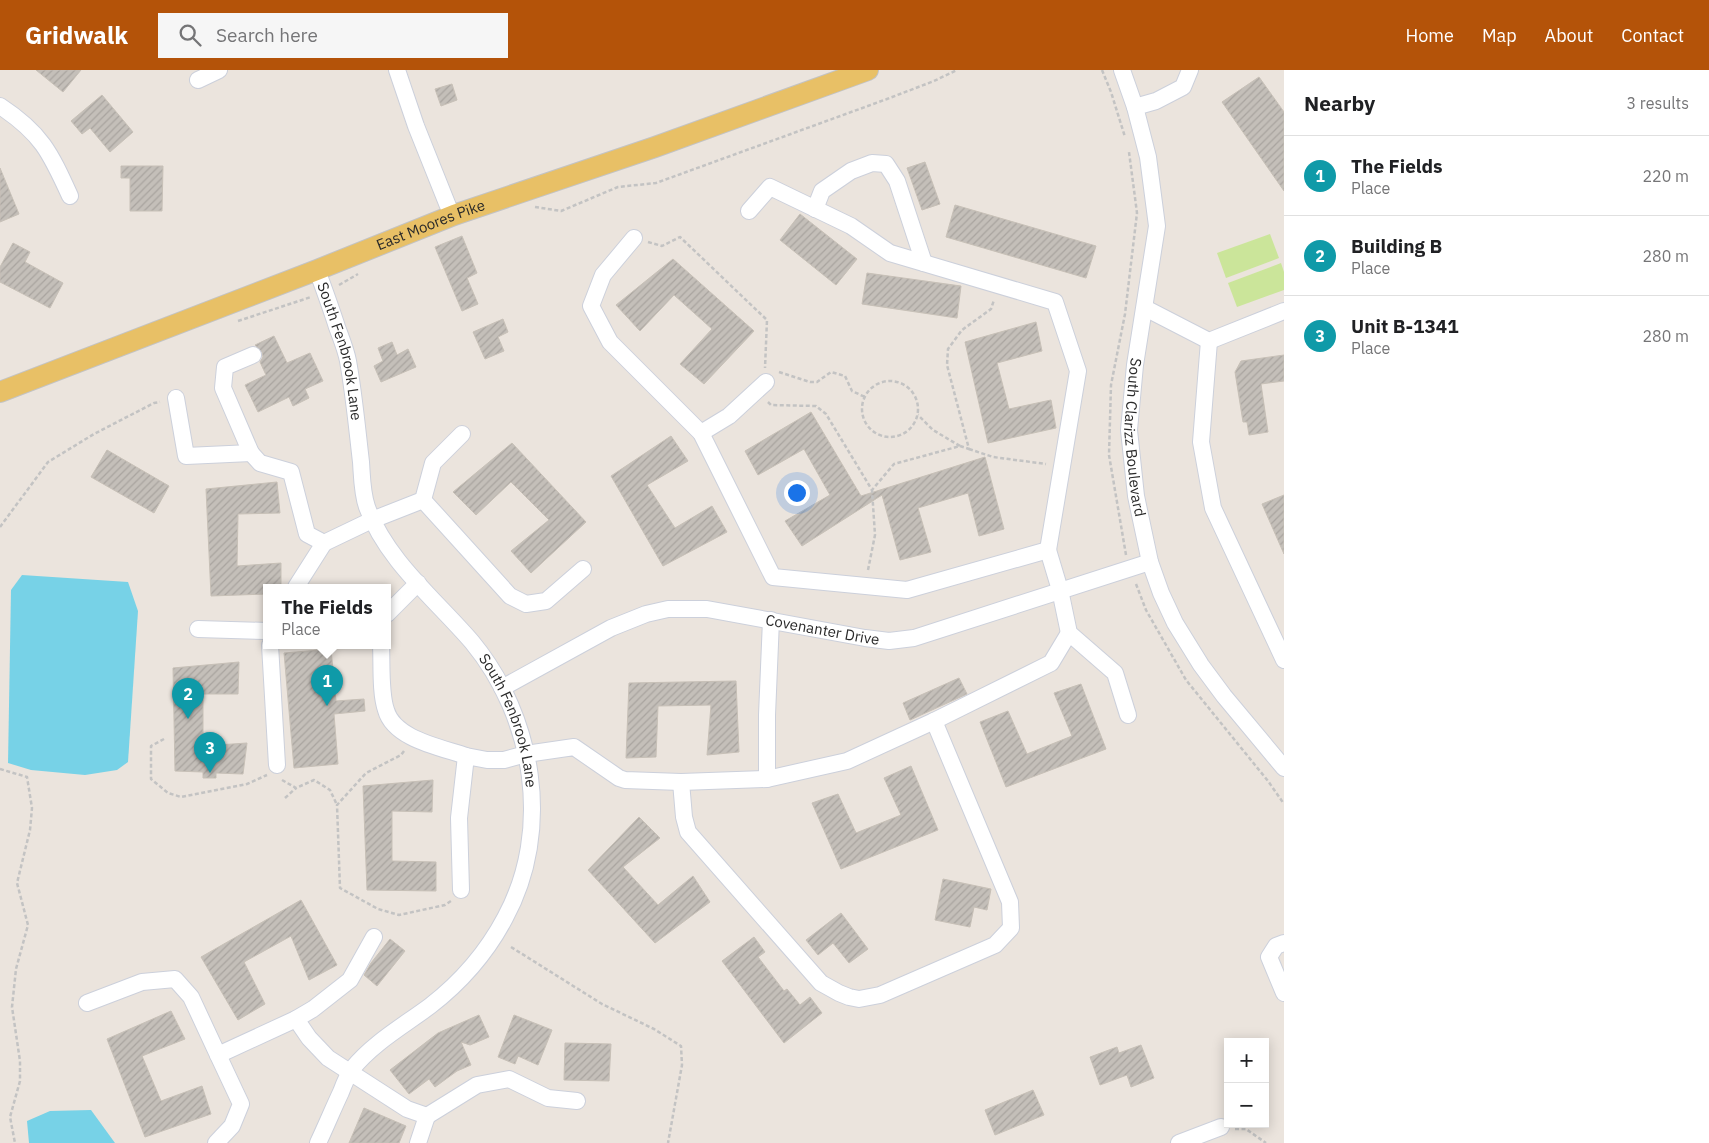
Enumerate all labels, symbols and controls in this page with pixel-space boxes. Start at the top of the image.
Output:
search box [158,13,508,58]
text: Gridwalk [25,19,128,51]
icon: search [176,21,204,49]
text: Search here [216,23,318,47]
text: Home [1406,24,1454,47]
text: Map [1482,24,1517,47]
text: About [1545,24,1593,47]
text: Contact [1621,24,1684,47]
text: Nearby [1304,89,1375,117]
text: 3 results [1626,93,1689,113]
text: The Fields [1351,154,1443,178]
text: 1 [1315,166,1325,186]
text: 220 m [1642,166,1689,186]
text: Place [1351,178,1390,198]
street label: East Moores Pike [373,195,487,254]
text: Building B [1351,234,1442,258]
text: 2 [1315,246,1325,266]
text: 280 m [1642,246,1689,266]
text: Place [1351,258,1390,278]
street label: South Fenbrook Lane [313,279,366,421]
text: Unit B-1341 [1351,314,1459,338]
text: 3 [1315,326,1325,346]
text: 280 m [1642,326,1689,346]
text: Place [1351,338,1390,358]
street label: South Clarizz Boulevard [1120,357,1150,518]
your location [784,480,810,506]
popup [263,584,391,649]
text: The Fields [281,595,373,619]
street label: Covenanter Drive [764,610,881,649]
text: Place [281,619,320,639]
street label: South Fenbrook Lane [475,650,541,788]
pin: 1 [311,665,343,706]
pin: 2 [172,678,204,719]
pin: 3 [194,732,226,773]
map controls [1224,1038,1269,1128]
button: + [1224,1038,1269,1083]
button: − [1224,1083,1269,1128]

